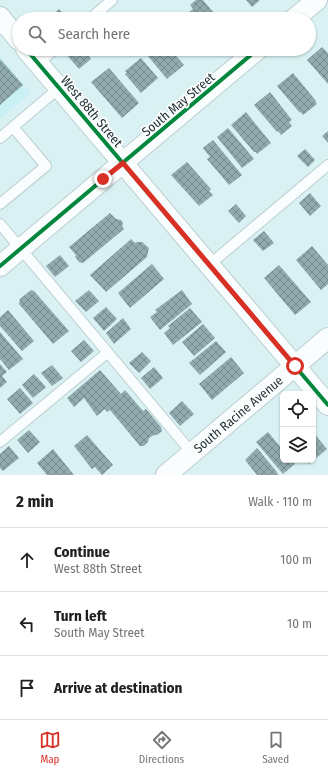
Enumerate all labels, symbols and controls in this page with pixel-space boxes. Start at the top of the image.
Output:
search box [12,12,316,56]
icon: search [26,23,48,45]
text: Search here [58,25,130,43]
street label: South May Street [139,69,218,139]
street label: West 88th Street [58,73,126,150]
route end [94,170,112,188]
route start [286,357,304,375]
street label: South Racine Avenue [191,373,286,456]
map controls [280,391,316,463]
button: locate [280,391,316,427]
button: layers [280,427,316,463]
text: 2 min [16,491,54,512]
text: Walk · 110 m [248,494,312,509]
text: Continue [54,543,110,561]
icon: ahead [16,549,38,571]
text: 100 m [280,552,312,567]
text: West 88th Street [54,561,142,576]
text: Turn left [54,607,107,625]
icon: left [16,613,38,635]
text: 10 m [287,616,312,631]
text: South May Street [54,625,144,640]
icon: arrive [16,677,38,699]
text: Arrive at destination [54,679,182,697]
tab: Map [39,729,61,766]
tab: Directions [139,729,184,766]
tab: Saved [262,729,289,766]

